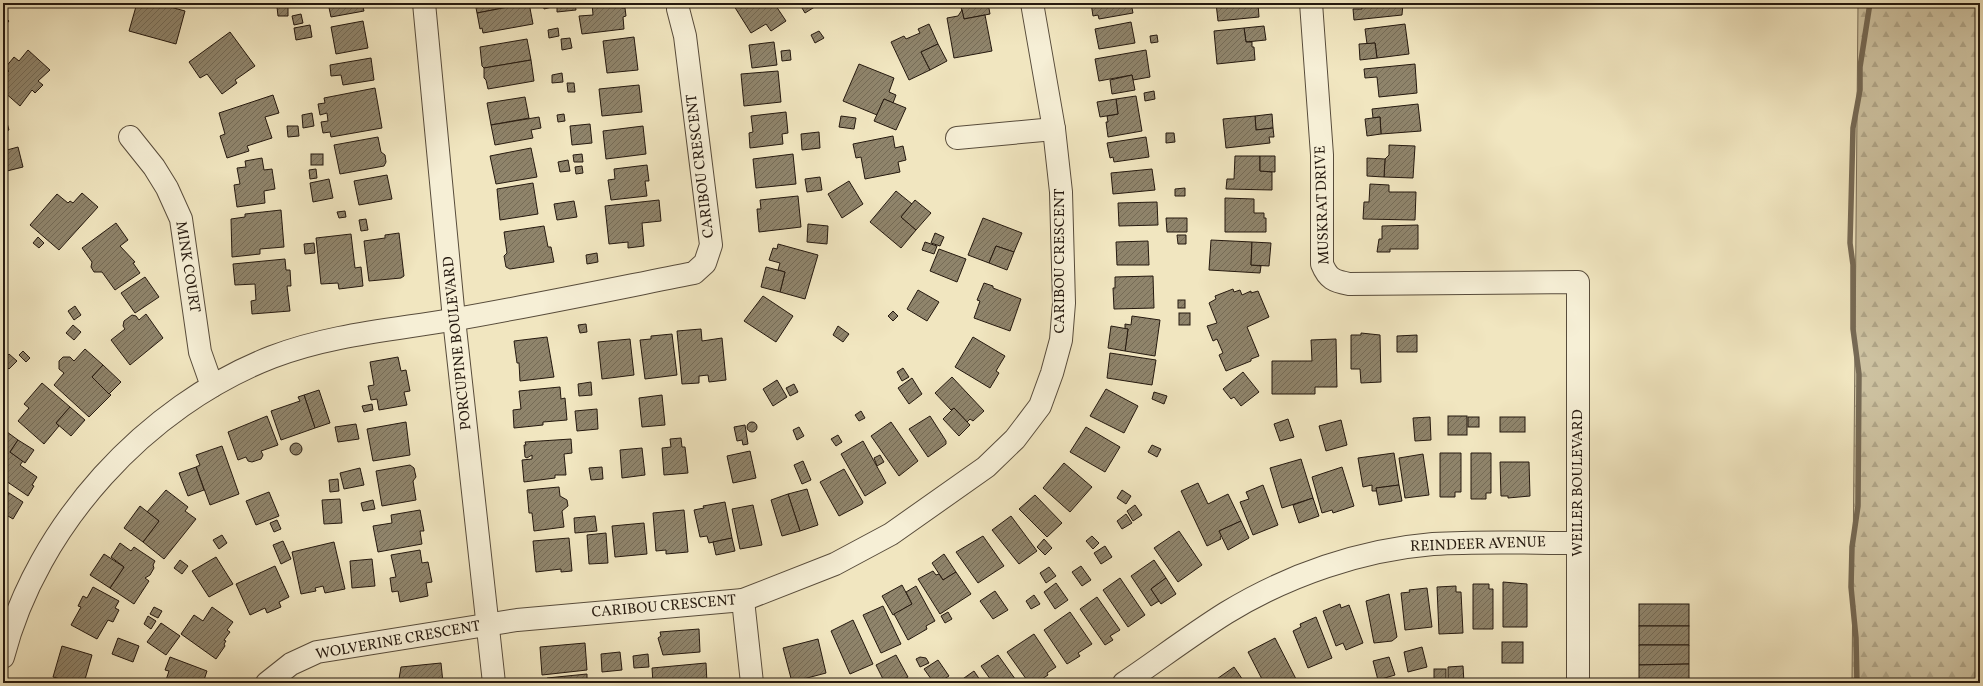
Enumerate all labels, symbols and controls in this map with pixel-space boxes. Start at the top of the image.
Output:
street label: CARIBOU CRESCENT [682,92,720,239]
street label: MUSKRAT DRIVE [1310,145,1336,265]
street label: CARIBOU CRESCENT [1050,188,1071,334]
street label: MINK COURT [169,220,205,314]
street label: PORCUPINE BOULEVARD [438,255,478,431]
street label: WEILER BOULEVARD [1568,409,1589,557]
street label: REINDEER AVENUE [1410,532,1546,558]
street label: CARIBOU CRESCENT [591,590,737,624]
street label: WOLVERINE CRESCENT [314,616,482,666]

